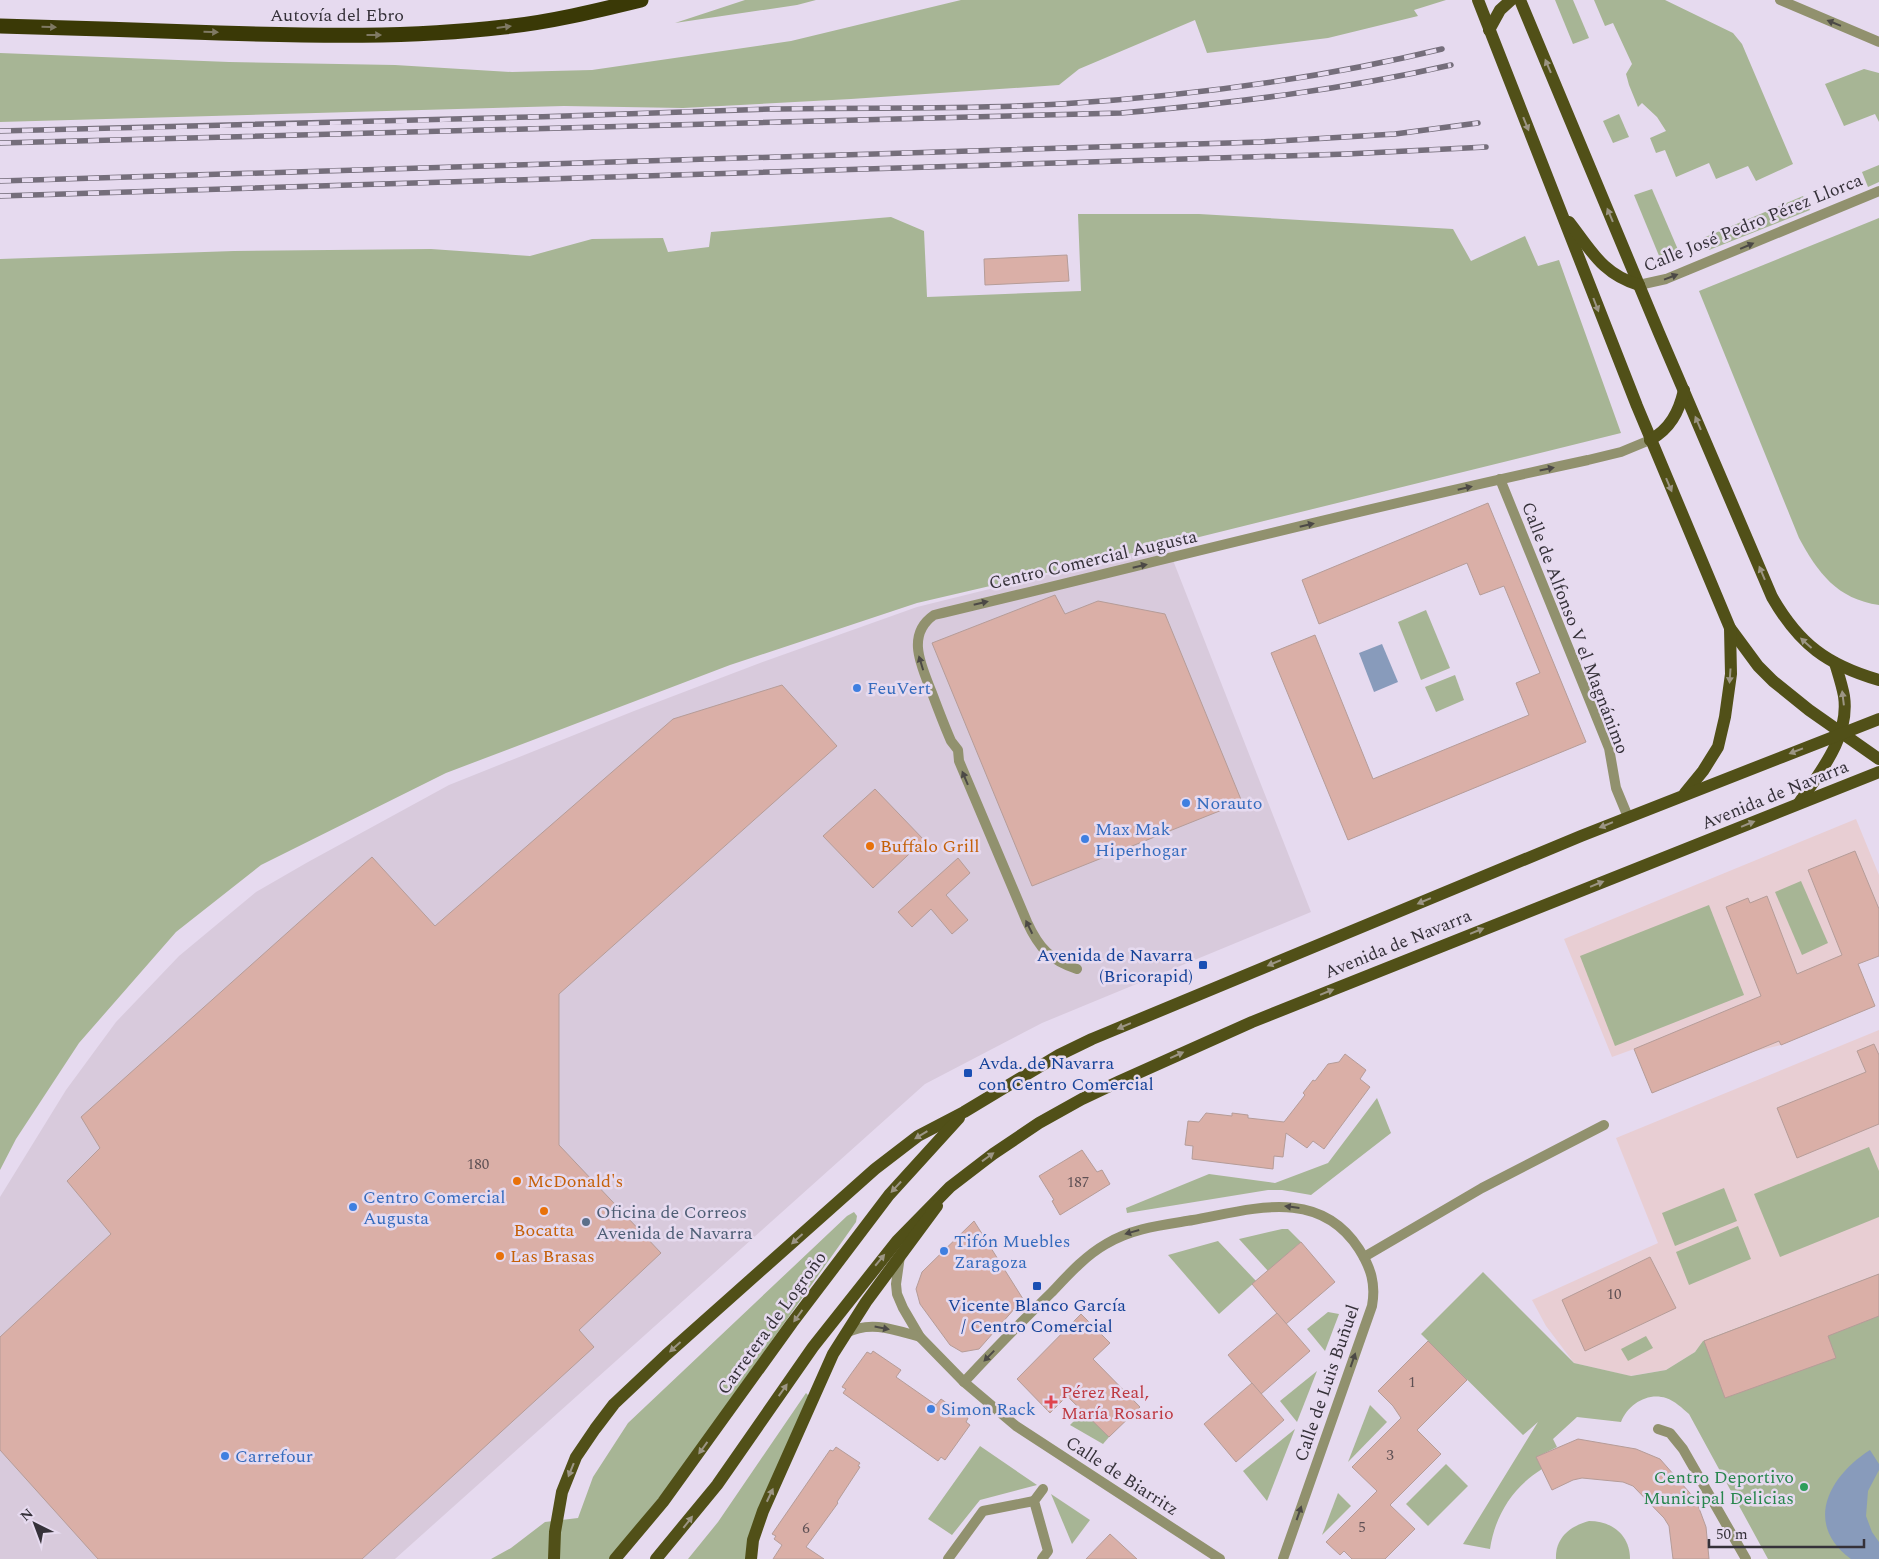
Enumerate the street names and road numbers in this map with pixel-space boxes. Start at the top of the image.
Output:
street label: Autovía del Ebro [270,2,404,29]
street label: Calle José Pedro Pérez Llorca [1639,167,1867,279]
street label: Calle de Alfonso V el Magnánimo [1514,498,1636,758]
street label: Centro Comercial Augusta [986,523,1200,597]
street label: Avenida de Navarra [1697,753,1853,837]
street label: Avenida de Navarra [1320,902,1476,986]
street label: Carretera de Logroño [711,1246,833,1400]
street label: Calle de Luis Buñuel [1287,1301,1367,1465]
street label: Calle de Biarritz [1060,1429,1184,1523]

